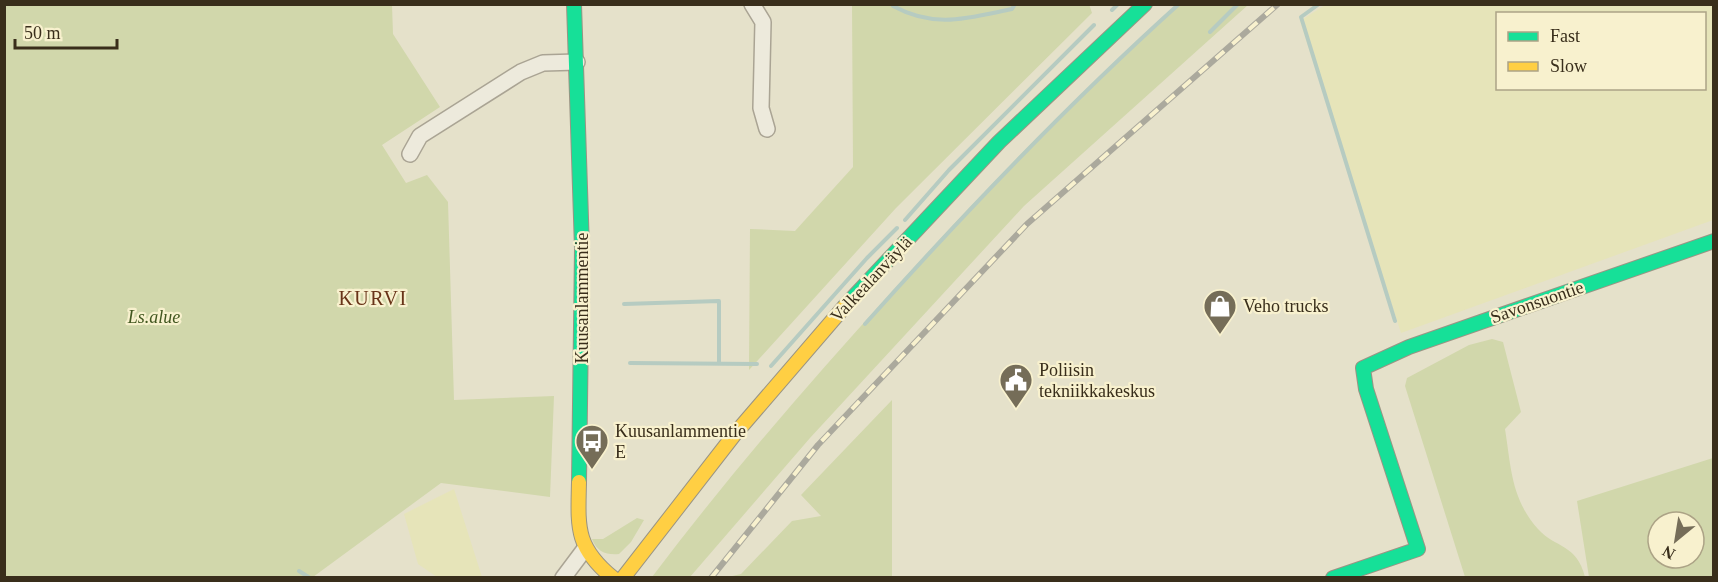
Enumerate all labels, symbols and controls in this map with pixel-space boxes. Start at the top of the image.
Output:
scale bar [15,12,117,50]
legend [1496,12,1706,90]
text: 50 m [24,23,61,43]
text: Fast [1550,26,1580,46]
text: Slow [1550,56,1587,76]
street label: Valkealanväylä [826,232,916,326]
street label: Kuusanlammentie [572,233,592,363]
street label: Savonsuontie [1488,277,1586,327]
district label: KURVI [338,287,408,309]
shop icon: Veho trucks [1202,288,1238,335]
place label: Veho trucks [1243,296,1328,316]
park label: Ls.alue [127,307,180,327]
place label: Poliisin tekniikkakeskus [1039,360,1155,401]
public building icon: Poliisin tekniikkakeskus [998,362,1034,409]
place label: Kuusanlammentie E [615,421,746,462]
bus stop icon: Kuusanlammentie E [574,423,610,470]
north arrow [1646,510,1706,570]
text: N [1659,542,1678,563]

